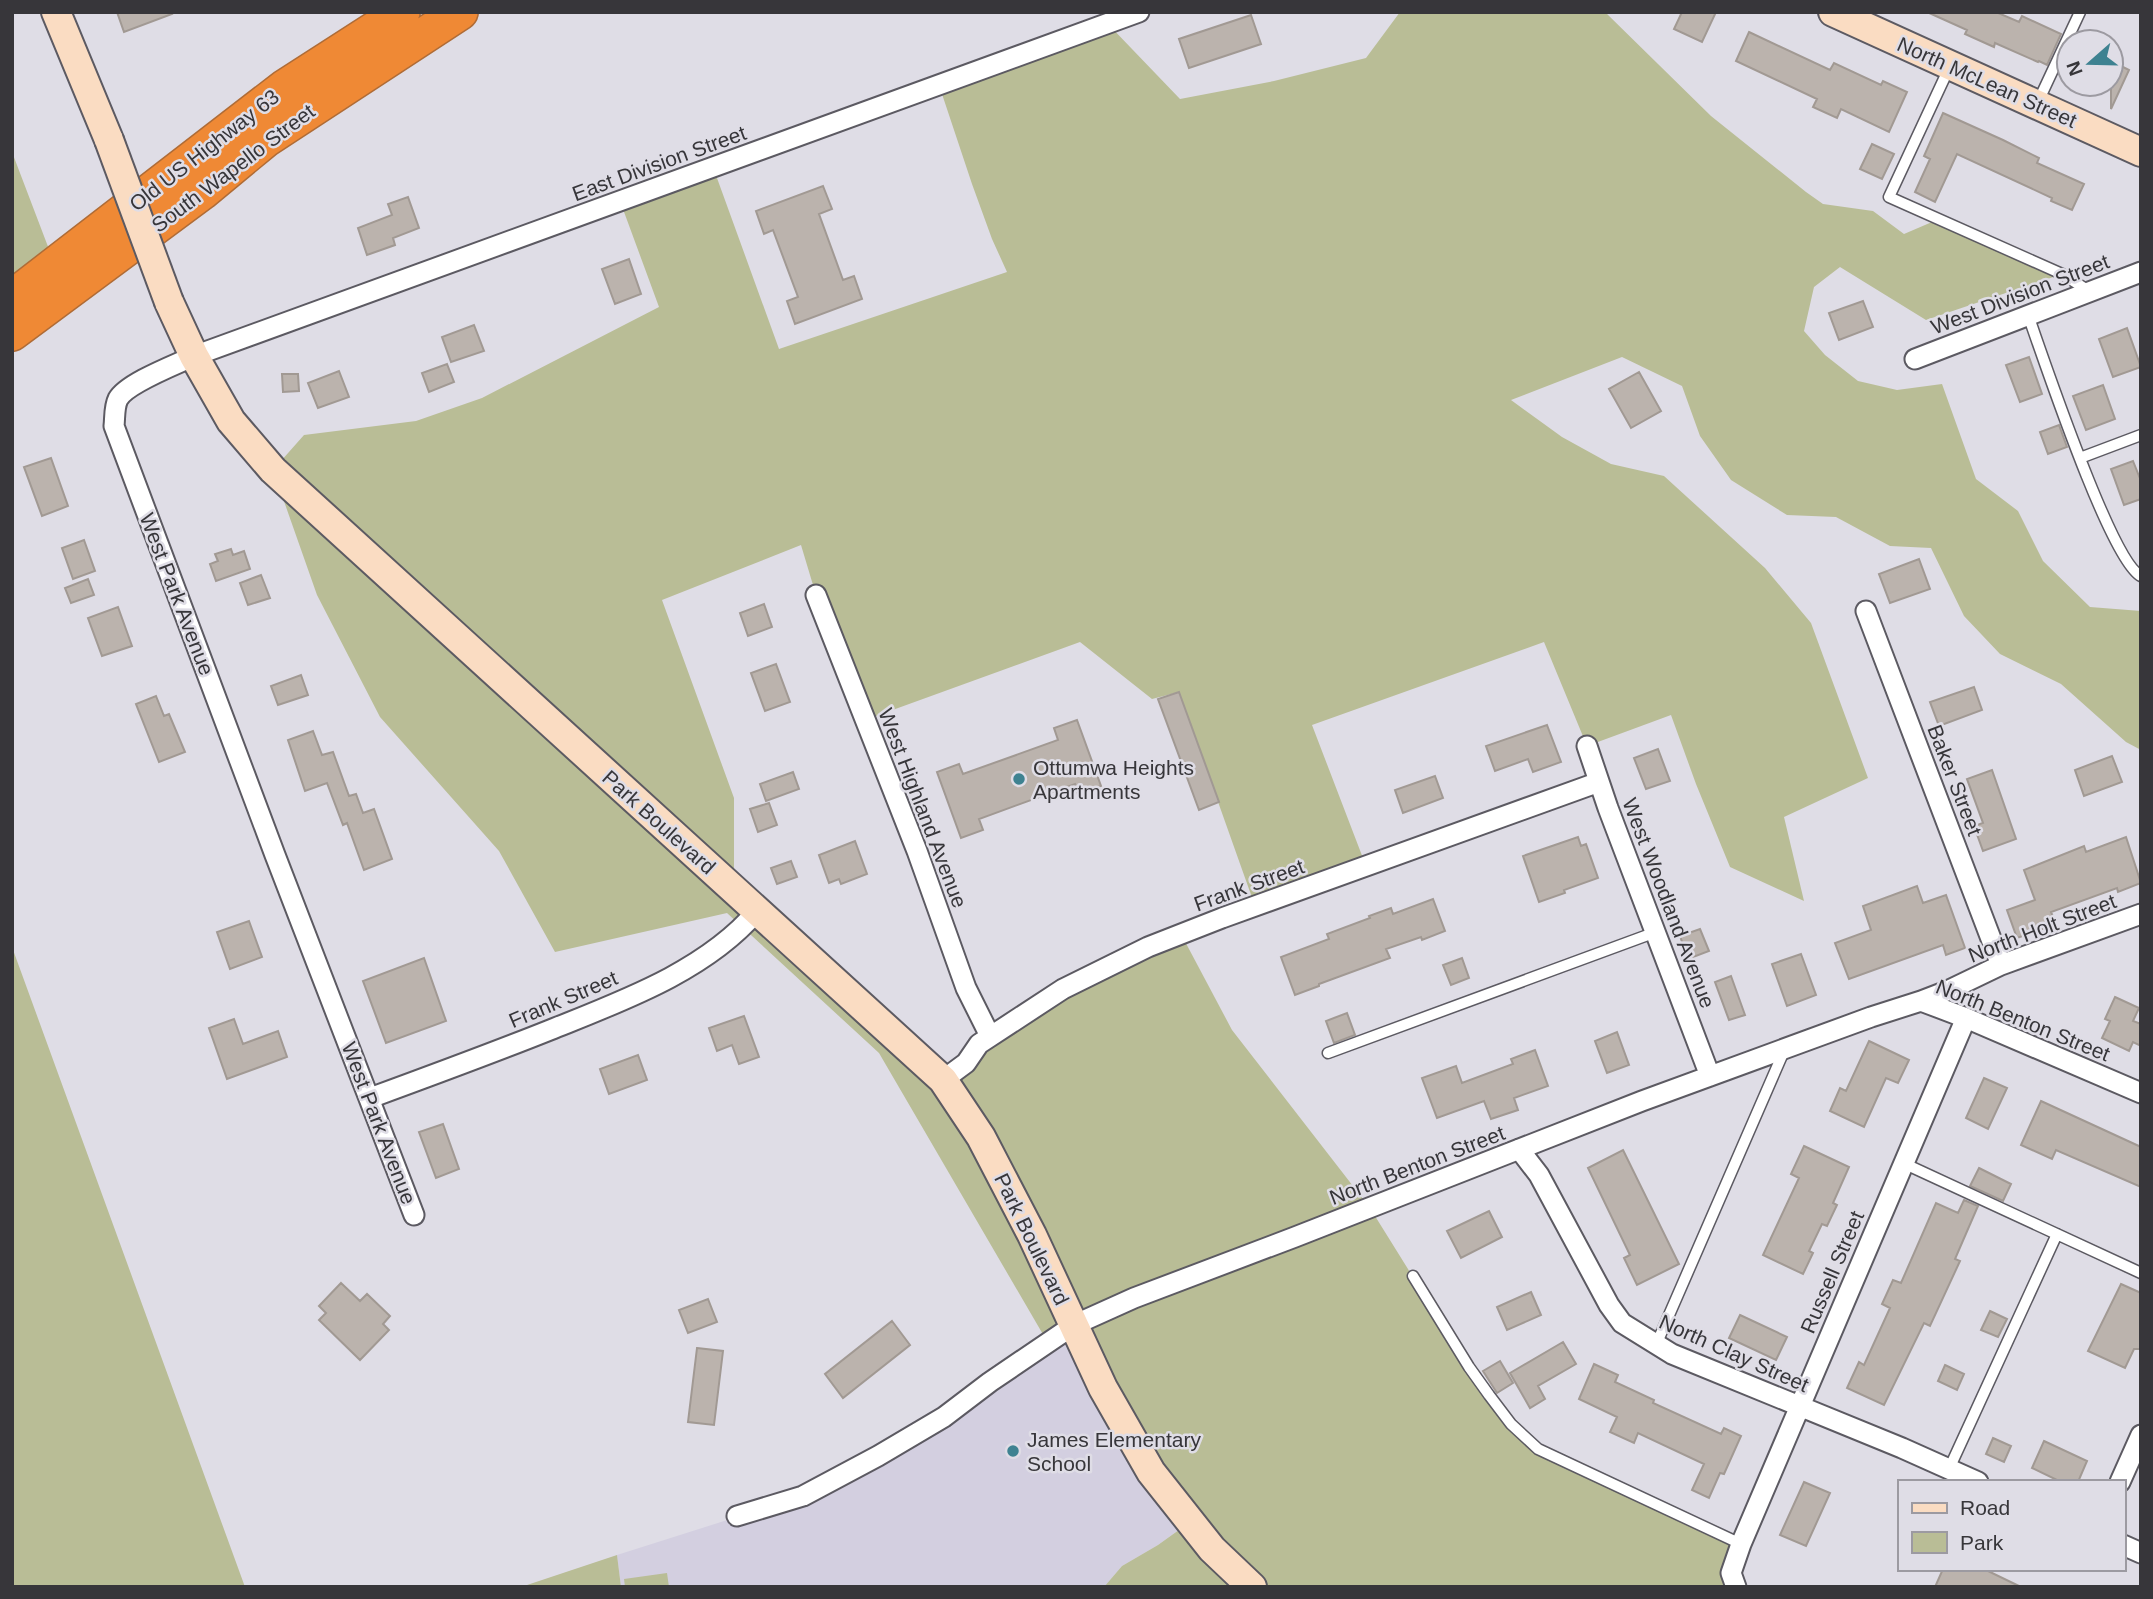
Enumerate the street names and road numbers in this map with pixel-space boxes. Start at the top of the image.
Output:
street label: North McLean Street [1893,31,2081,133]
street label: Old US Highway 63 [125,85,283,215]
street label: South Wapello Street [147,99,319,237]
street label: East Division Street [569,121,749,205]
street label: West Division Street [1928,249,2112,339]
street label: West Park Avenue [135,510,219,678]
street label: West Highland Avenue [874,705,972,911]
street label: Baker Street [1923,721,1987,839]
street label: Park Boulevard [598,765,720,879]
street label: West Woodland Avenue [1618,795,1720,1011]
street label: Frank Street [1191,854,1307,916]
street label: North Holt Street [1965,889,2119,967]
street label: Frank Street [505,966,621,1032]
street label: North Benton Street [1933,975,2114,1065]
street label: West Park Avenue [337,1039,421,1207]
street label: North Benton Street [1326,1121,1508,1209]
street label: Park Boulevard [990,1169,1074,1309]
street label: Russell Street [1796,1207,1868,1337]
street label: North Clay Street [1656,1310,1812,1396]

